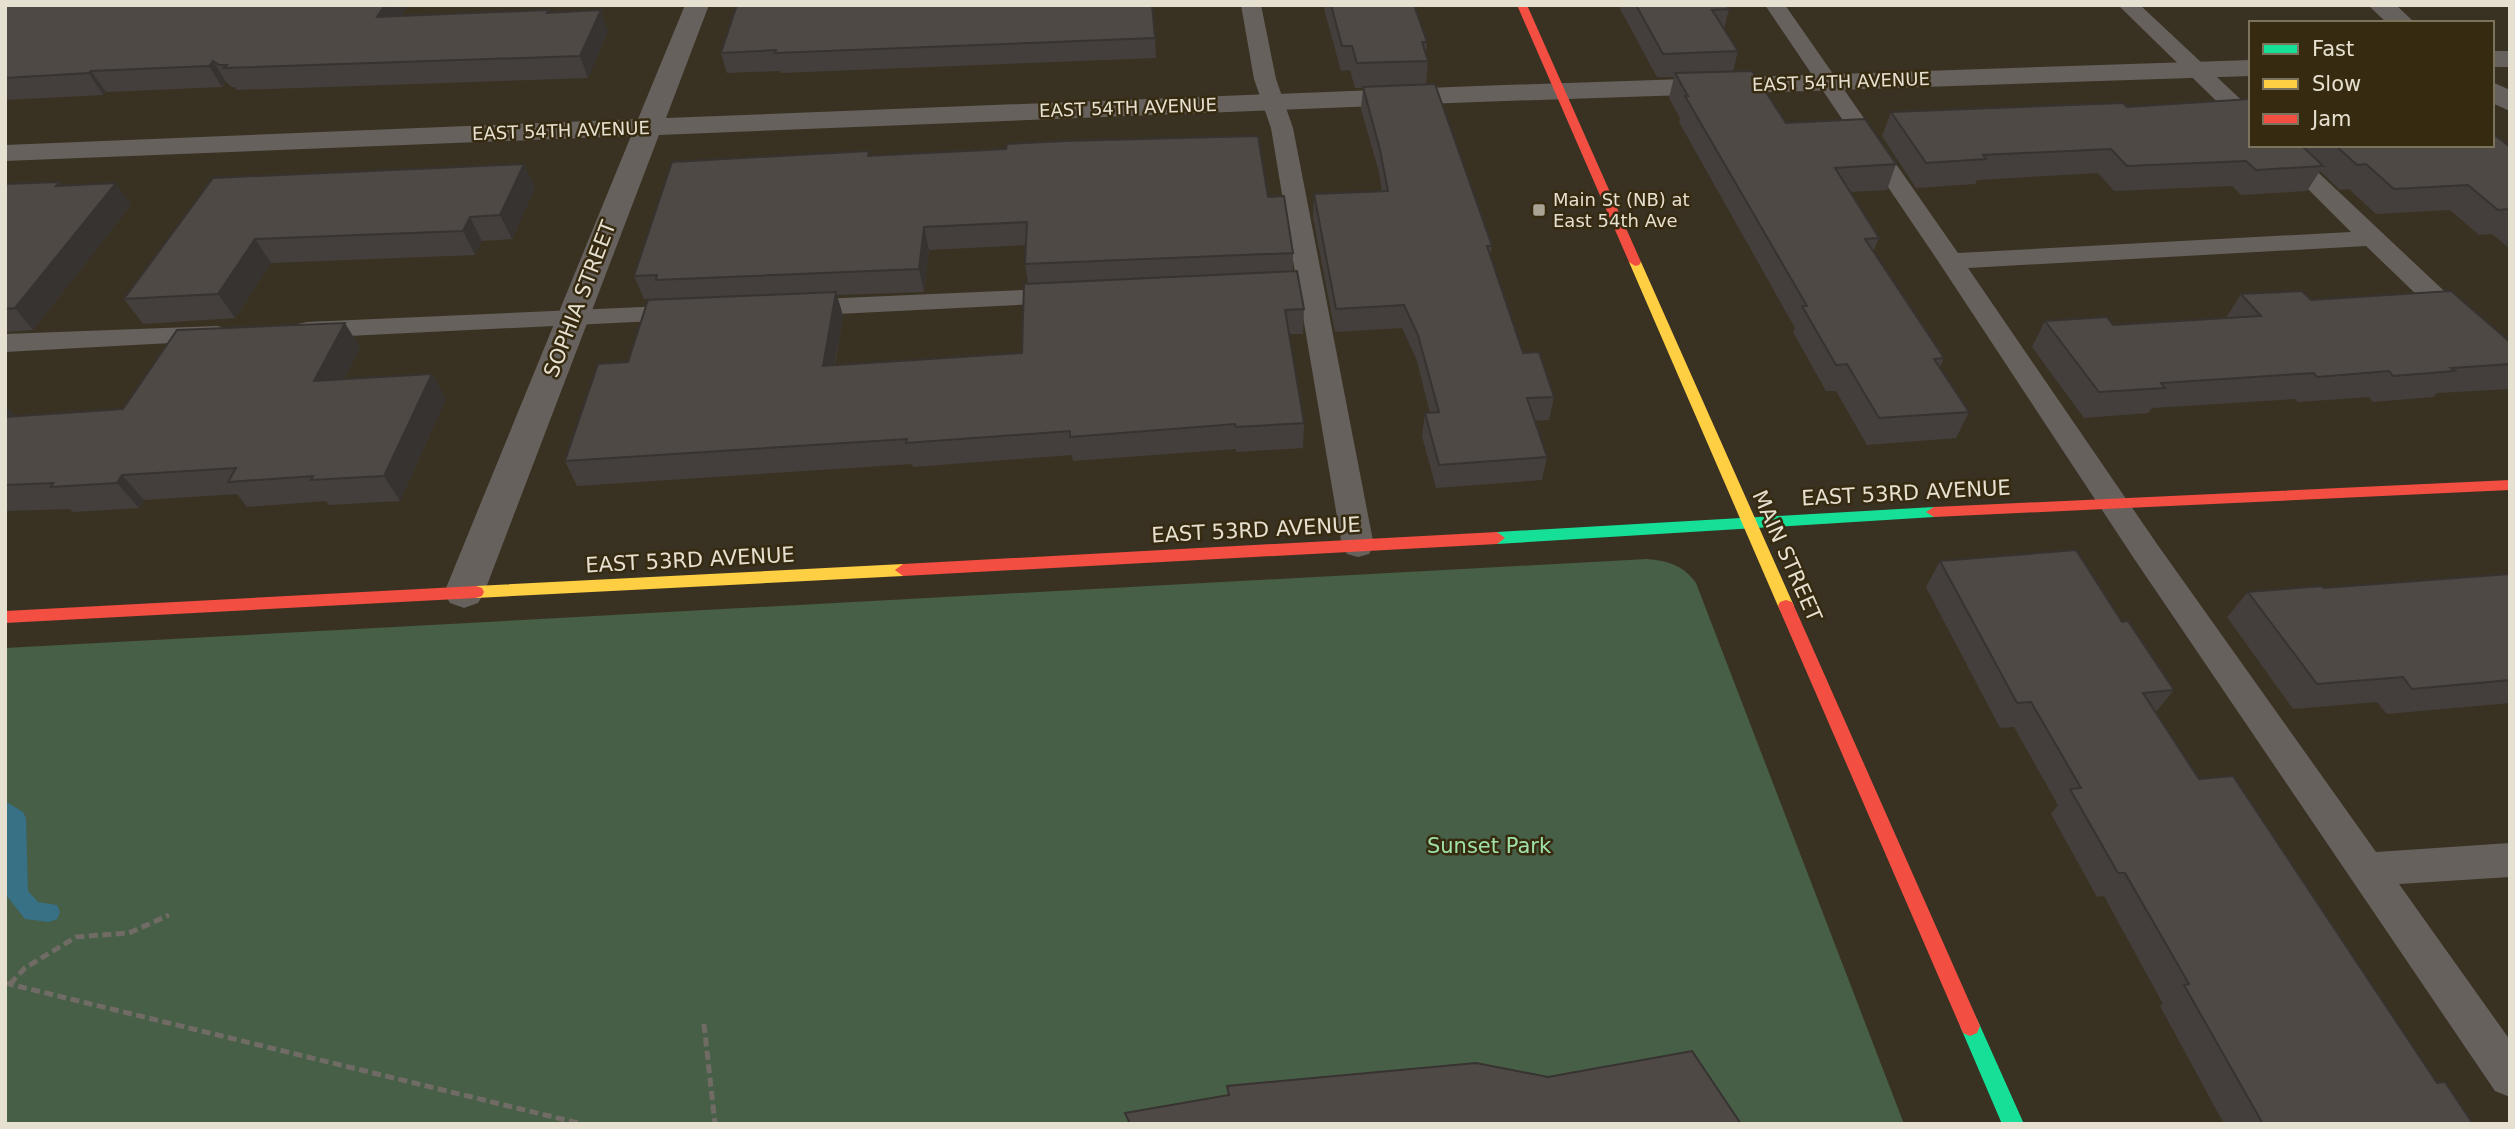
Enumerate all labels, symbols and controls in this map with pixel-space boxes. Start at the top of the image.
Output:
legend [2249,21,2494,147]
text: Fast [2312,37,2354,61]
street label: EAST 54TH AVENUE [1752,68,1930,95]
text: Slow [2312,72,2361,96]
street label: EAST 54TH AVENUE [1039,94,1217,121]
text: Jam [2310,107,2352,131]
street label: EAST 54TH AVENUE [472,117,650,144]
place label: Main St (NB) at East 54th Ave [1553,189,1690,231]
marker: Main St (NB) at East 54th Ave [1531,202,1547,218]
street label: SOPHIA STREET [539,217,621,381]
street label: EAST 53RD AVENUE [1801,476,2011,510]
street label: MAIN STREET [1747,487,1827,626]
street label: EAST 53RD AVENUE [1151,513,1361,547]
street label: EAST 53RD AVENUE [585,543,795,577]
park label: Sunset Park [1427,834,1552,858]

